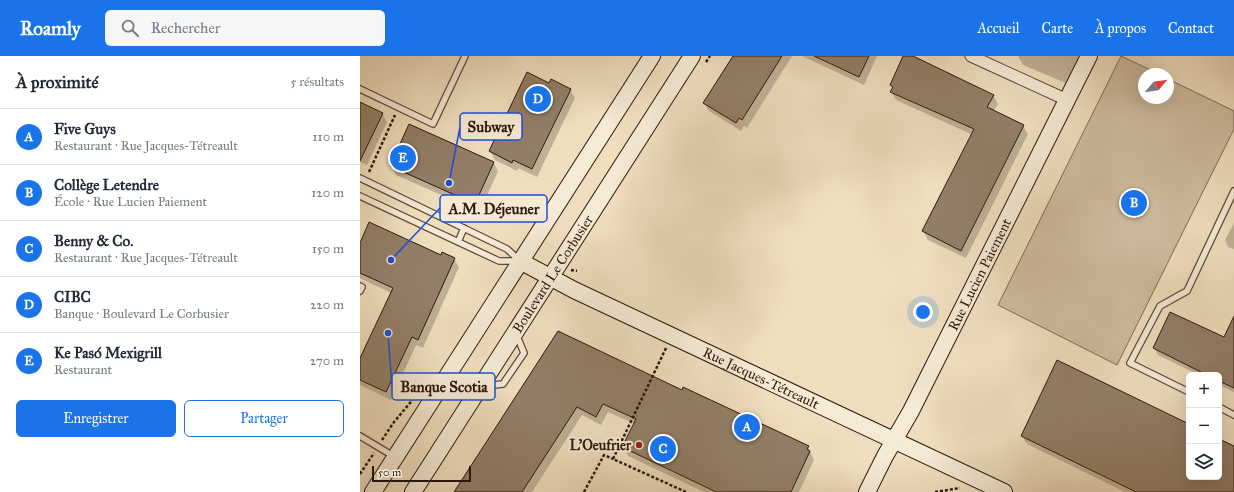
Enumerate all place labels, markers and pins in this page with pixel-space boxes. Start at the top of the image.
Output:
pin: D [525,84,551,114]
callout: Subway [460,113,522,140]
pin: E [390,143,416,173]
pin: B [1121,188,1147,218]
callout: A.M. Déjeuner [440,195,547,222]
callout: Banque Scotia [392,373,495,400]
pin: A [734,412,760,442]
pin: C [650,434,676,464]
place label: L'Oeufrier [570,437,632,454]
marker: L'Oeufrier [634,440,644,450]

